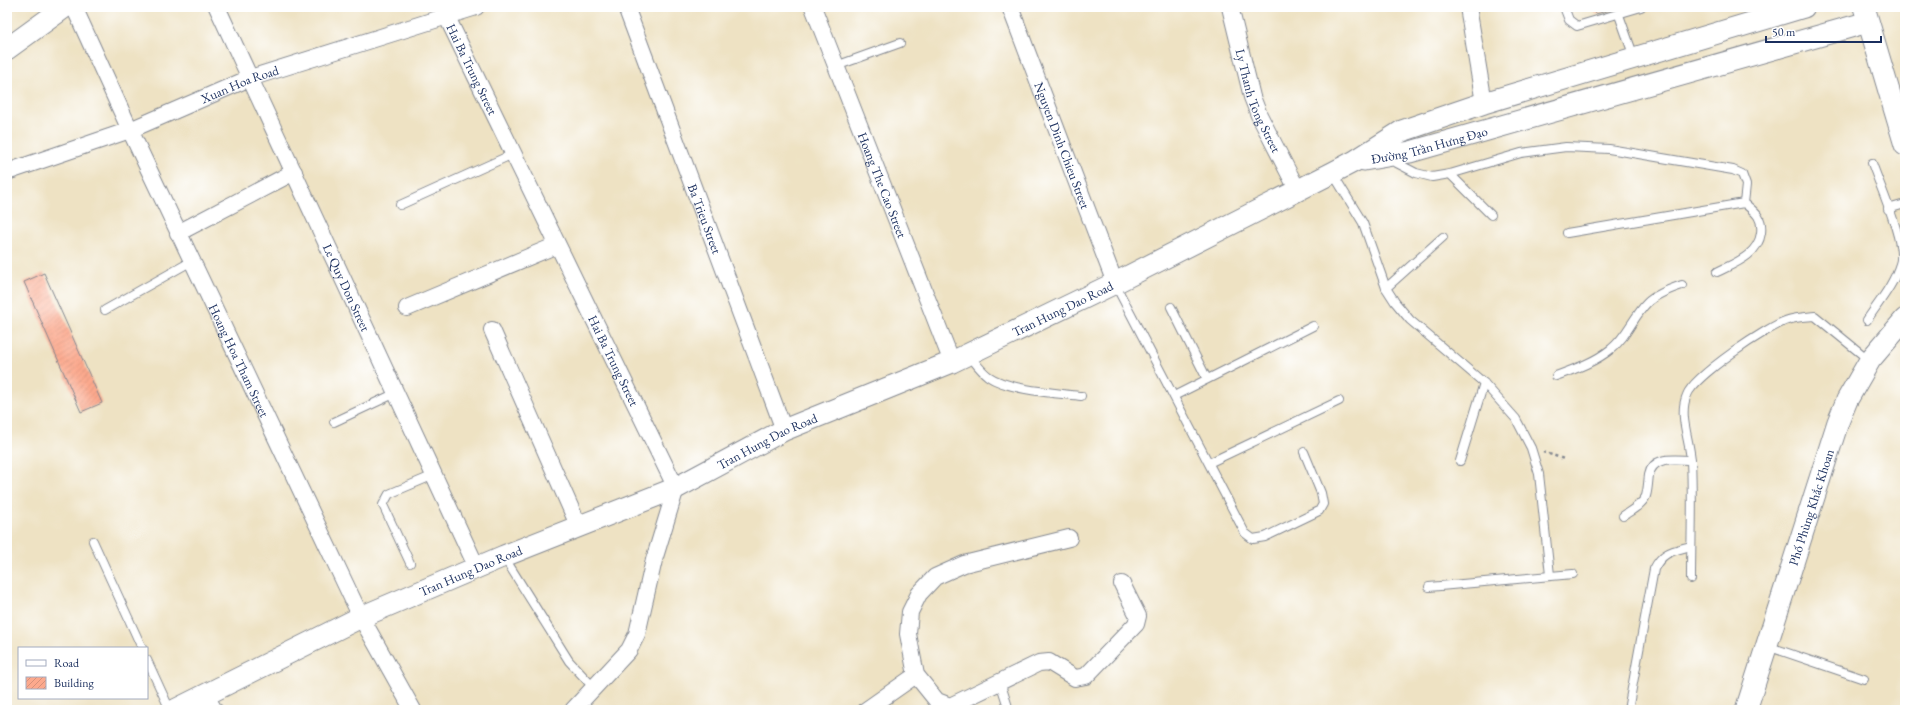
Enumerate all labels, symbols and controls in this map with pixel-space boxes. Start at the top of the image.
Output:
scale bar [1766,18,1881,44]
street label: Hai Ba Trung Street [442,21,501,118]
text: 50 m [1772,24,1796,40]
street label: Ly Thanh Tong Street [1232,47,1285,155]
street label: Xuan Hoa Road [197,61,281,108]
street label: Nguyen Dinh Chieu Street [1030,80,1094,211]
street label: Đường Trần Hưng Đạo [1370,122,1490,168]
street label: Hoang The Cao Street [854,130,911,240]
street label: Ba Trieu Street [684,181,725,256]
street label: Le Quy Don Street [319,241,374,334]
street label: Tran Hung Dao Road [1009,277,1116,341]
street label: Hoang Hoa Tham Street [205,301,273,420]
street label: Hai Ba Trung Street [584,312,643,409]
street label: Tran Hung Dao Road [714,409,820,473]
street label: Phố Phùng Khắc Khoan [1785,447,1838,568]
street label: Tran Hung Dao Road [417,542,525,600]
legend [18,647,148,699]
text: Road [54,655,80,671]
text: Building [54,675,95,691]

